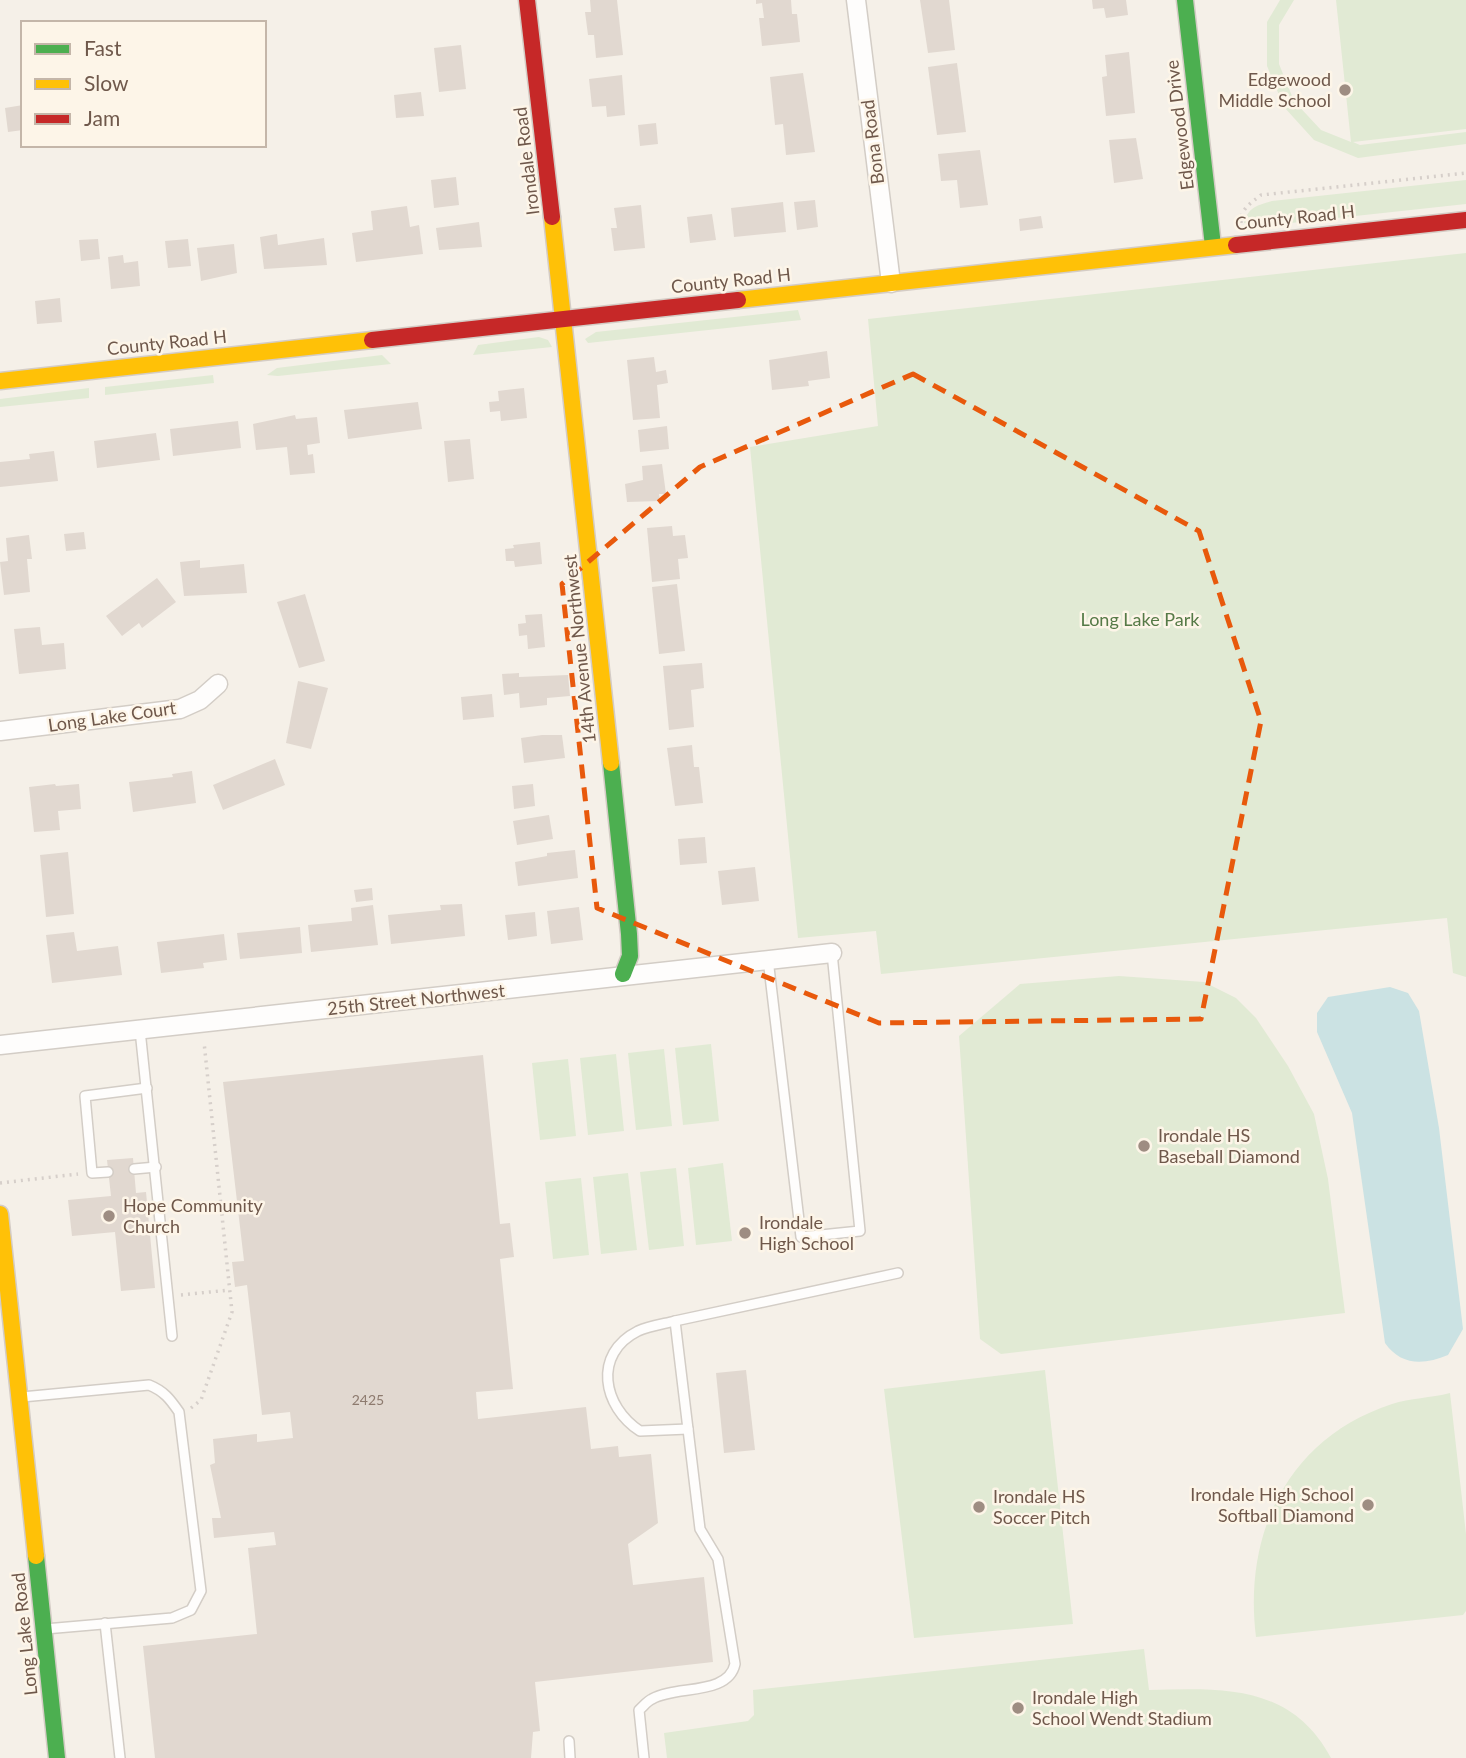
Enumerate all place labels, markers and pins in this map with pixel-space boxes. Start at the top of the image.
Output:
place label: Edgewood Middle School [1219,68,1331,111]
marker: Edgewood Middle School [1337,82,1353,98]
place label: Irondale HS Baseball Diamond [1158,1124,1300,1167]
marker: Irondale HS Baseball Diamond [1136,1138,1152,1154]
place label: Hope Community Church [123,1194,263,1237]
marker: Hope Community Church [101,1208,117,1224]
place label: Irondale High School [759,1211,854,1254]
marker: Irondale High School [737,1225,753,1241]
place label: Irondale High School Softball Diamond [1190,1483,1354,1526]
place label: Irondale HS Soccer Pitch [993,1485,1090,1528]
marker: Irondale High School Softball Diamond [1360,1497,1376,1513]
marker: Irondale HS Soccer Pitch [971,1499,987,1515]
place label: Irondale High School Wendt Stadium [1032,1686,1212,1729]
marker: Irondale High School Wendt Stadium [1010,1700,1026,1716]

